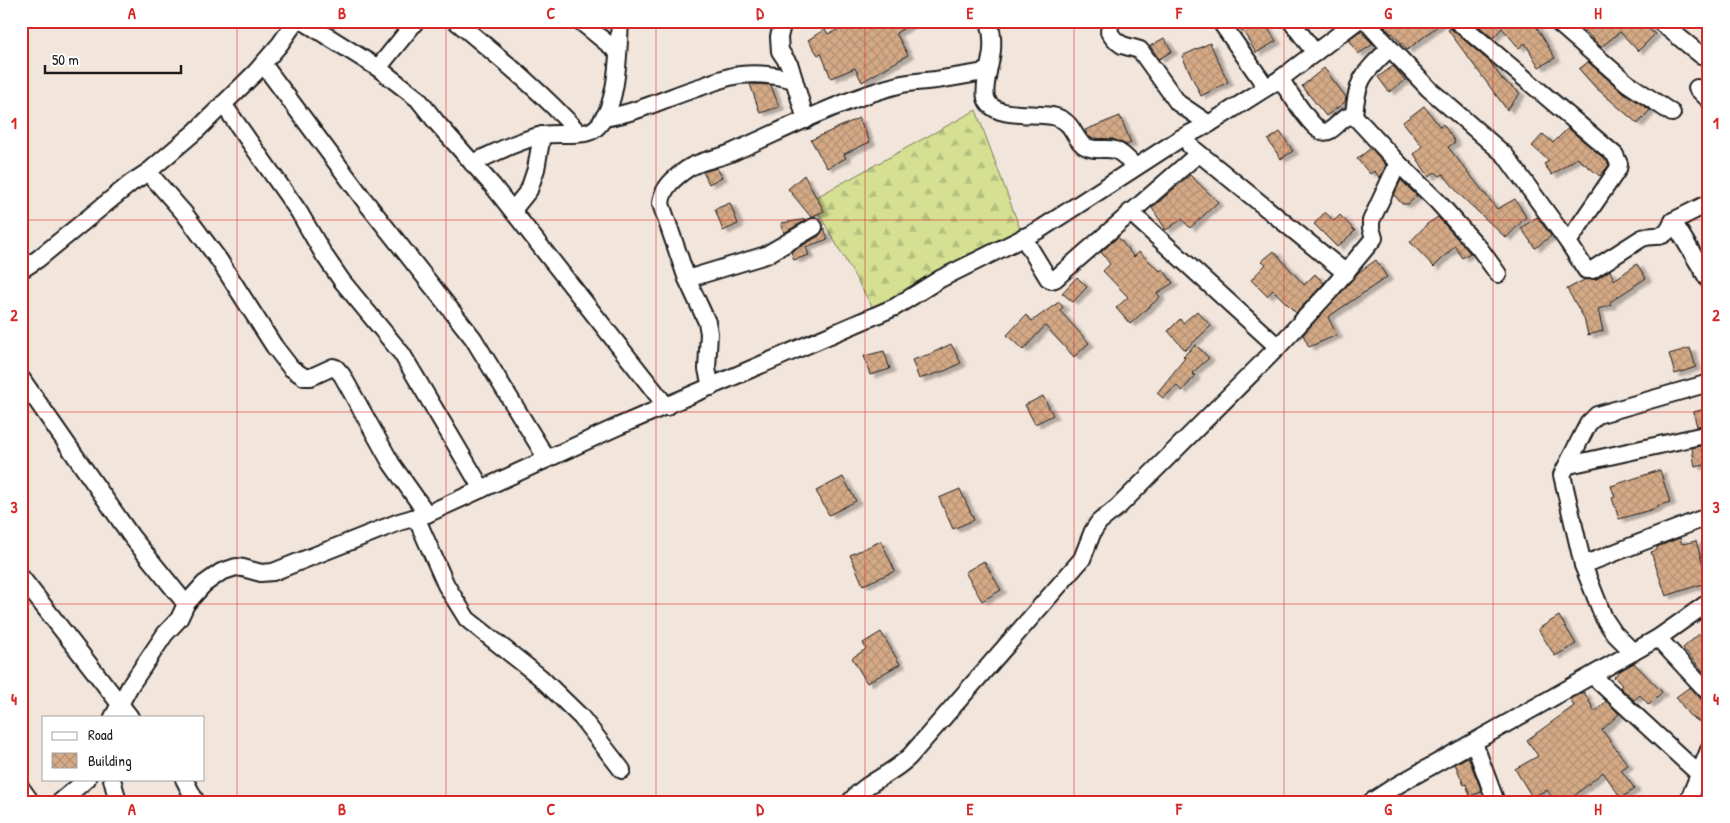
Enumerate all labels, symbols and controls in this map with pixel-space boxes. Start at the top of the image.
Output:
text: A [128,2,136,24]
text: B [338,2,346,24]
text: C [547,2,556,24]
text: D [756,2,764,24]
text: E [966,2,974,24]
text: F [1175,2,1183,24]
text: G [1384,2,1392,24]
text: H [1594,2,1602,24]
scale bar [45,42,181,74]
text: 50 m [52,49,79,70]
text: 1 [11,112,17,134]
text: 1 [1713,112,1719,134]
text: 2 [10,304,18,326]
text: 2 [1712,304,1720,326]
text: 3 [10,496,18,518]
text: 3 [1712,496,1720,518]
text: 4 [11,688,17,710]
text: 4 [1713,688,1719,710]
legend [42,716,205,780]
text: Road [88,724,113,745]
text: Building [88,750,132,771]
text: A [128,798,136,820]
text: B [338,798,346,820]
text: C [547,798,556,820]
text: D [756,798,764,820]
text: E [966,798,974,820]
text: F [1175,798,1183,820]
text: G [1384,798,1392,820]
text: H [1594,798,1602,820]

